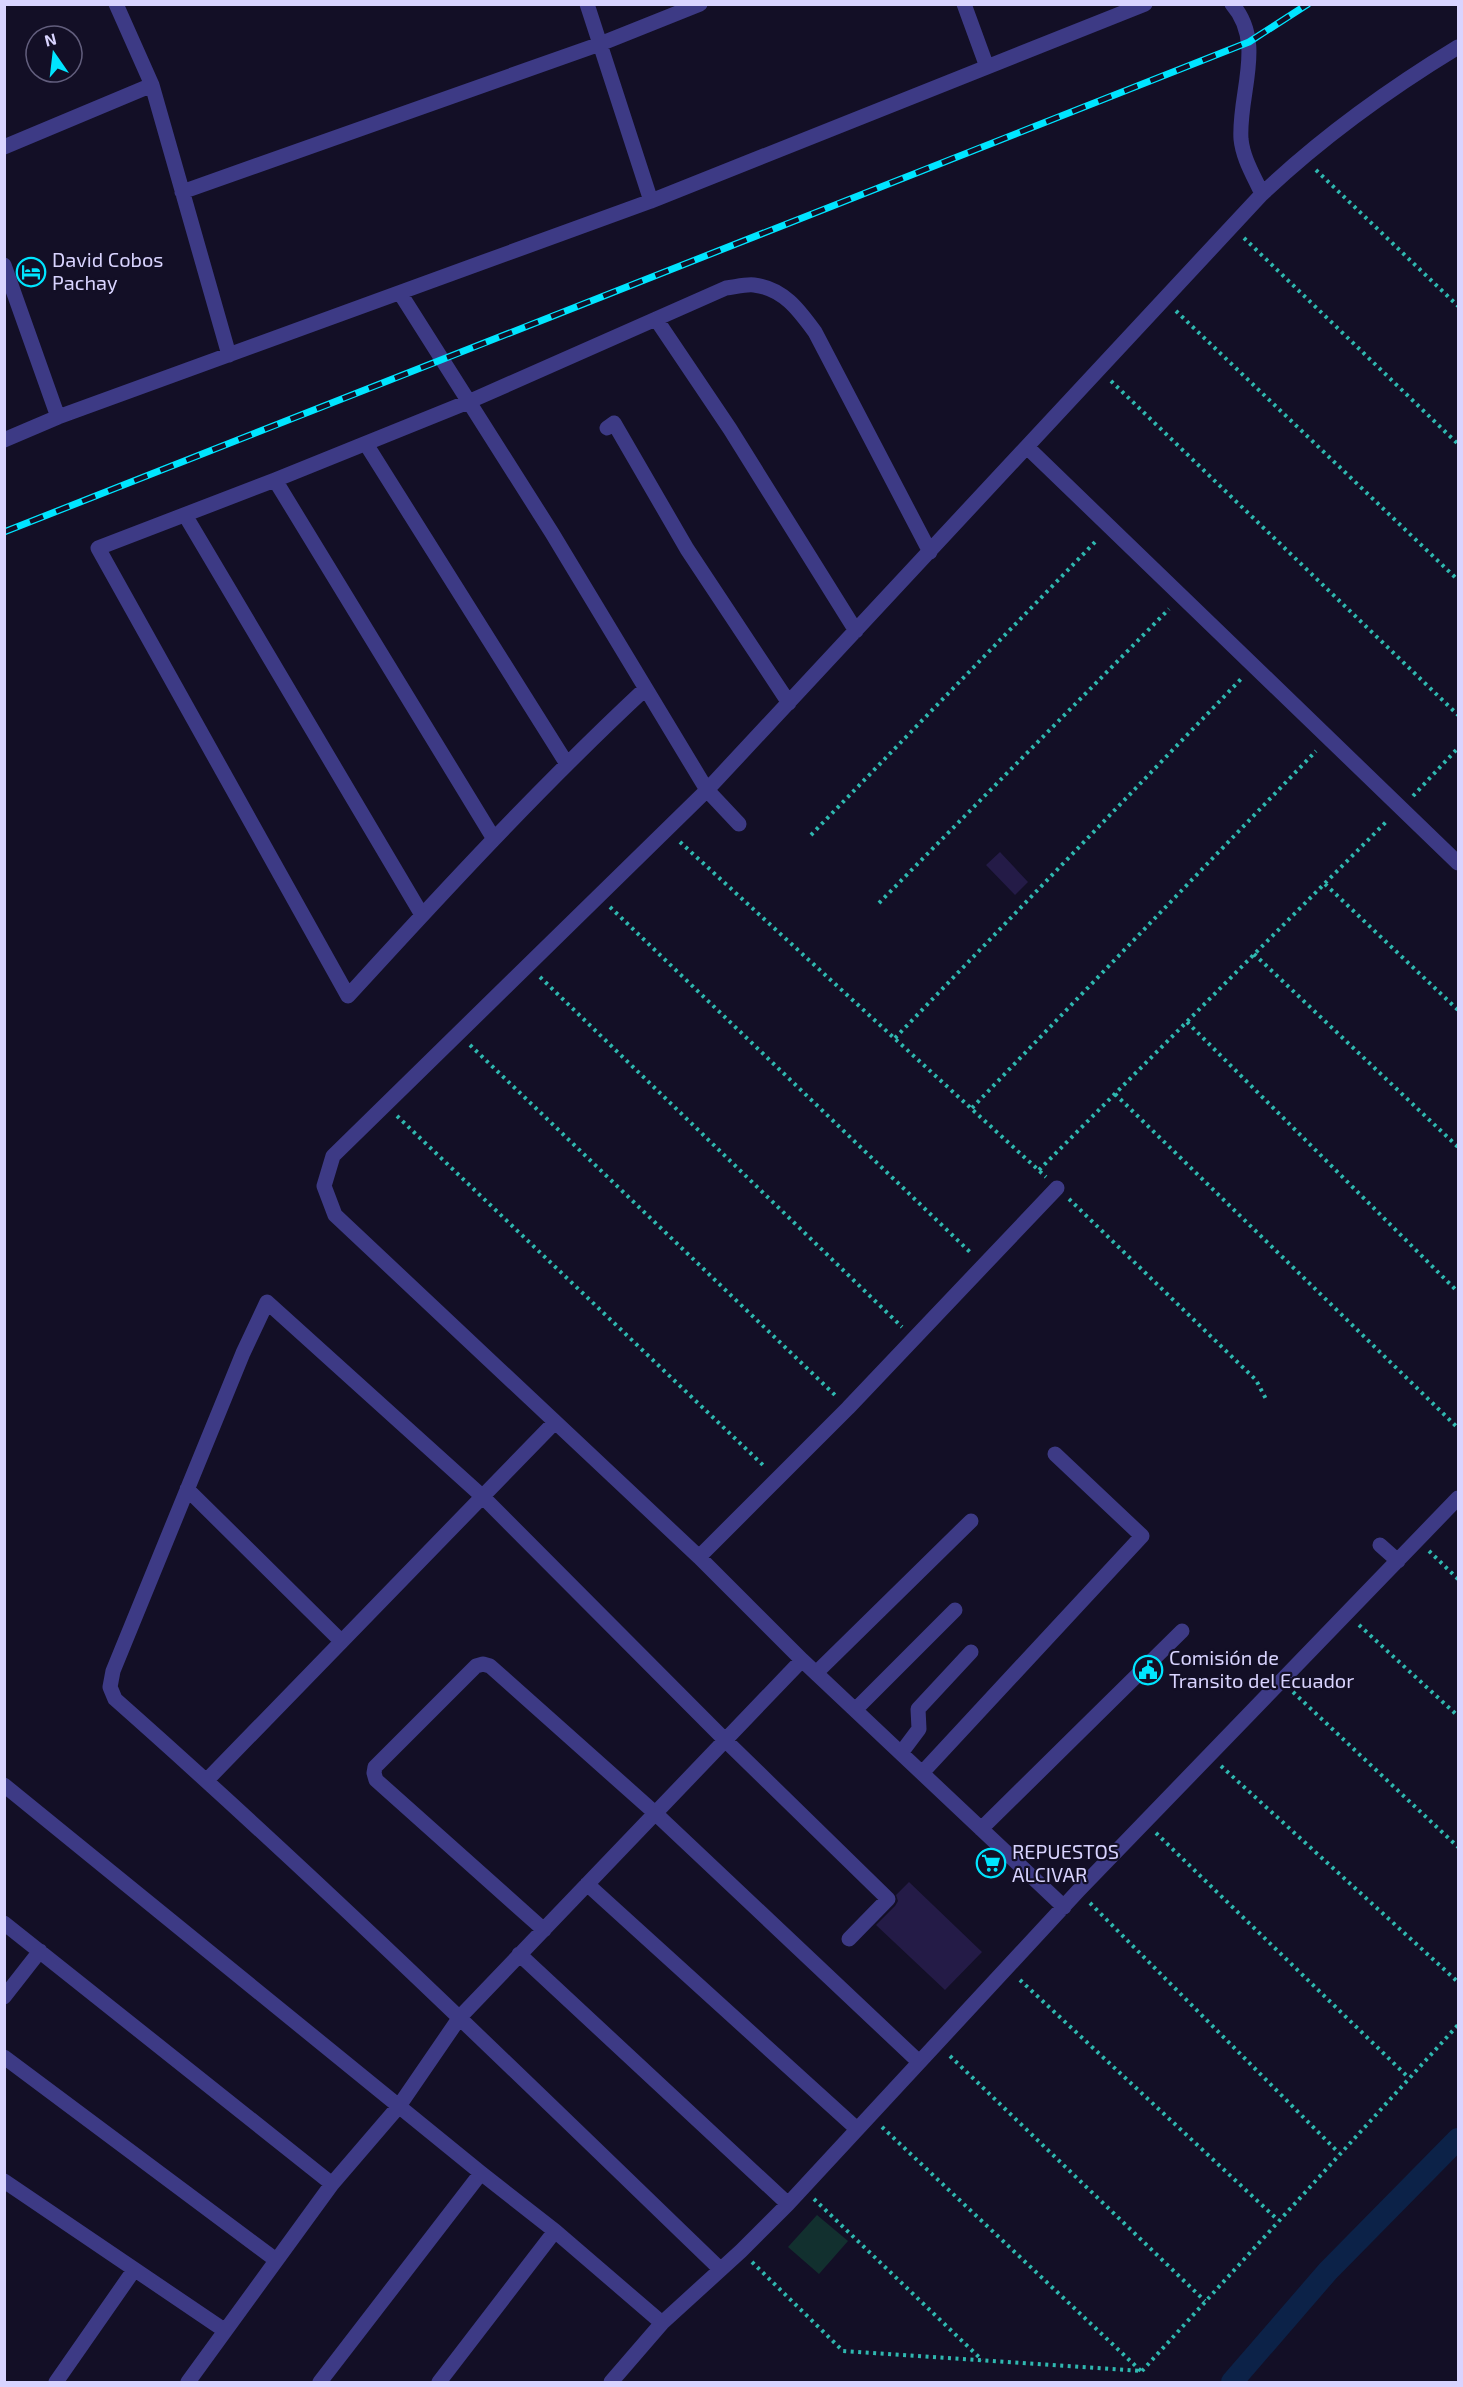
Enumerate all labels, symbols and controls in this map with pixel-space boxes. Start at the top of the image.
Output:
north arrow [24,24,84,84]
text: N [42,28,58,50]
place label: David Cobos Pachay [52,247,163,294]
hotel icon: David Cobos Pachay [15,256,47,288]
place label: Comisión de Transito del Ecuador [1169,1645,1354,1692]
public building icon: Comisión de Transito del Ecuador [1132,1654,1164,1686]
place label: REPUESTOS ALCIVAR [1012,1839,1119,1886]
supermarket icon: REPUESTOS ALCIVAR [975,1847,1007,1879]

